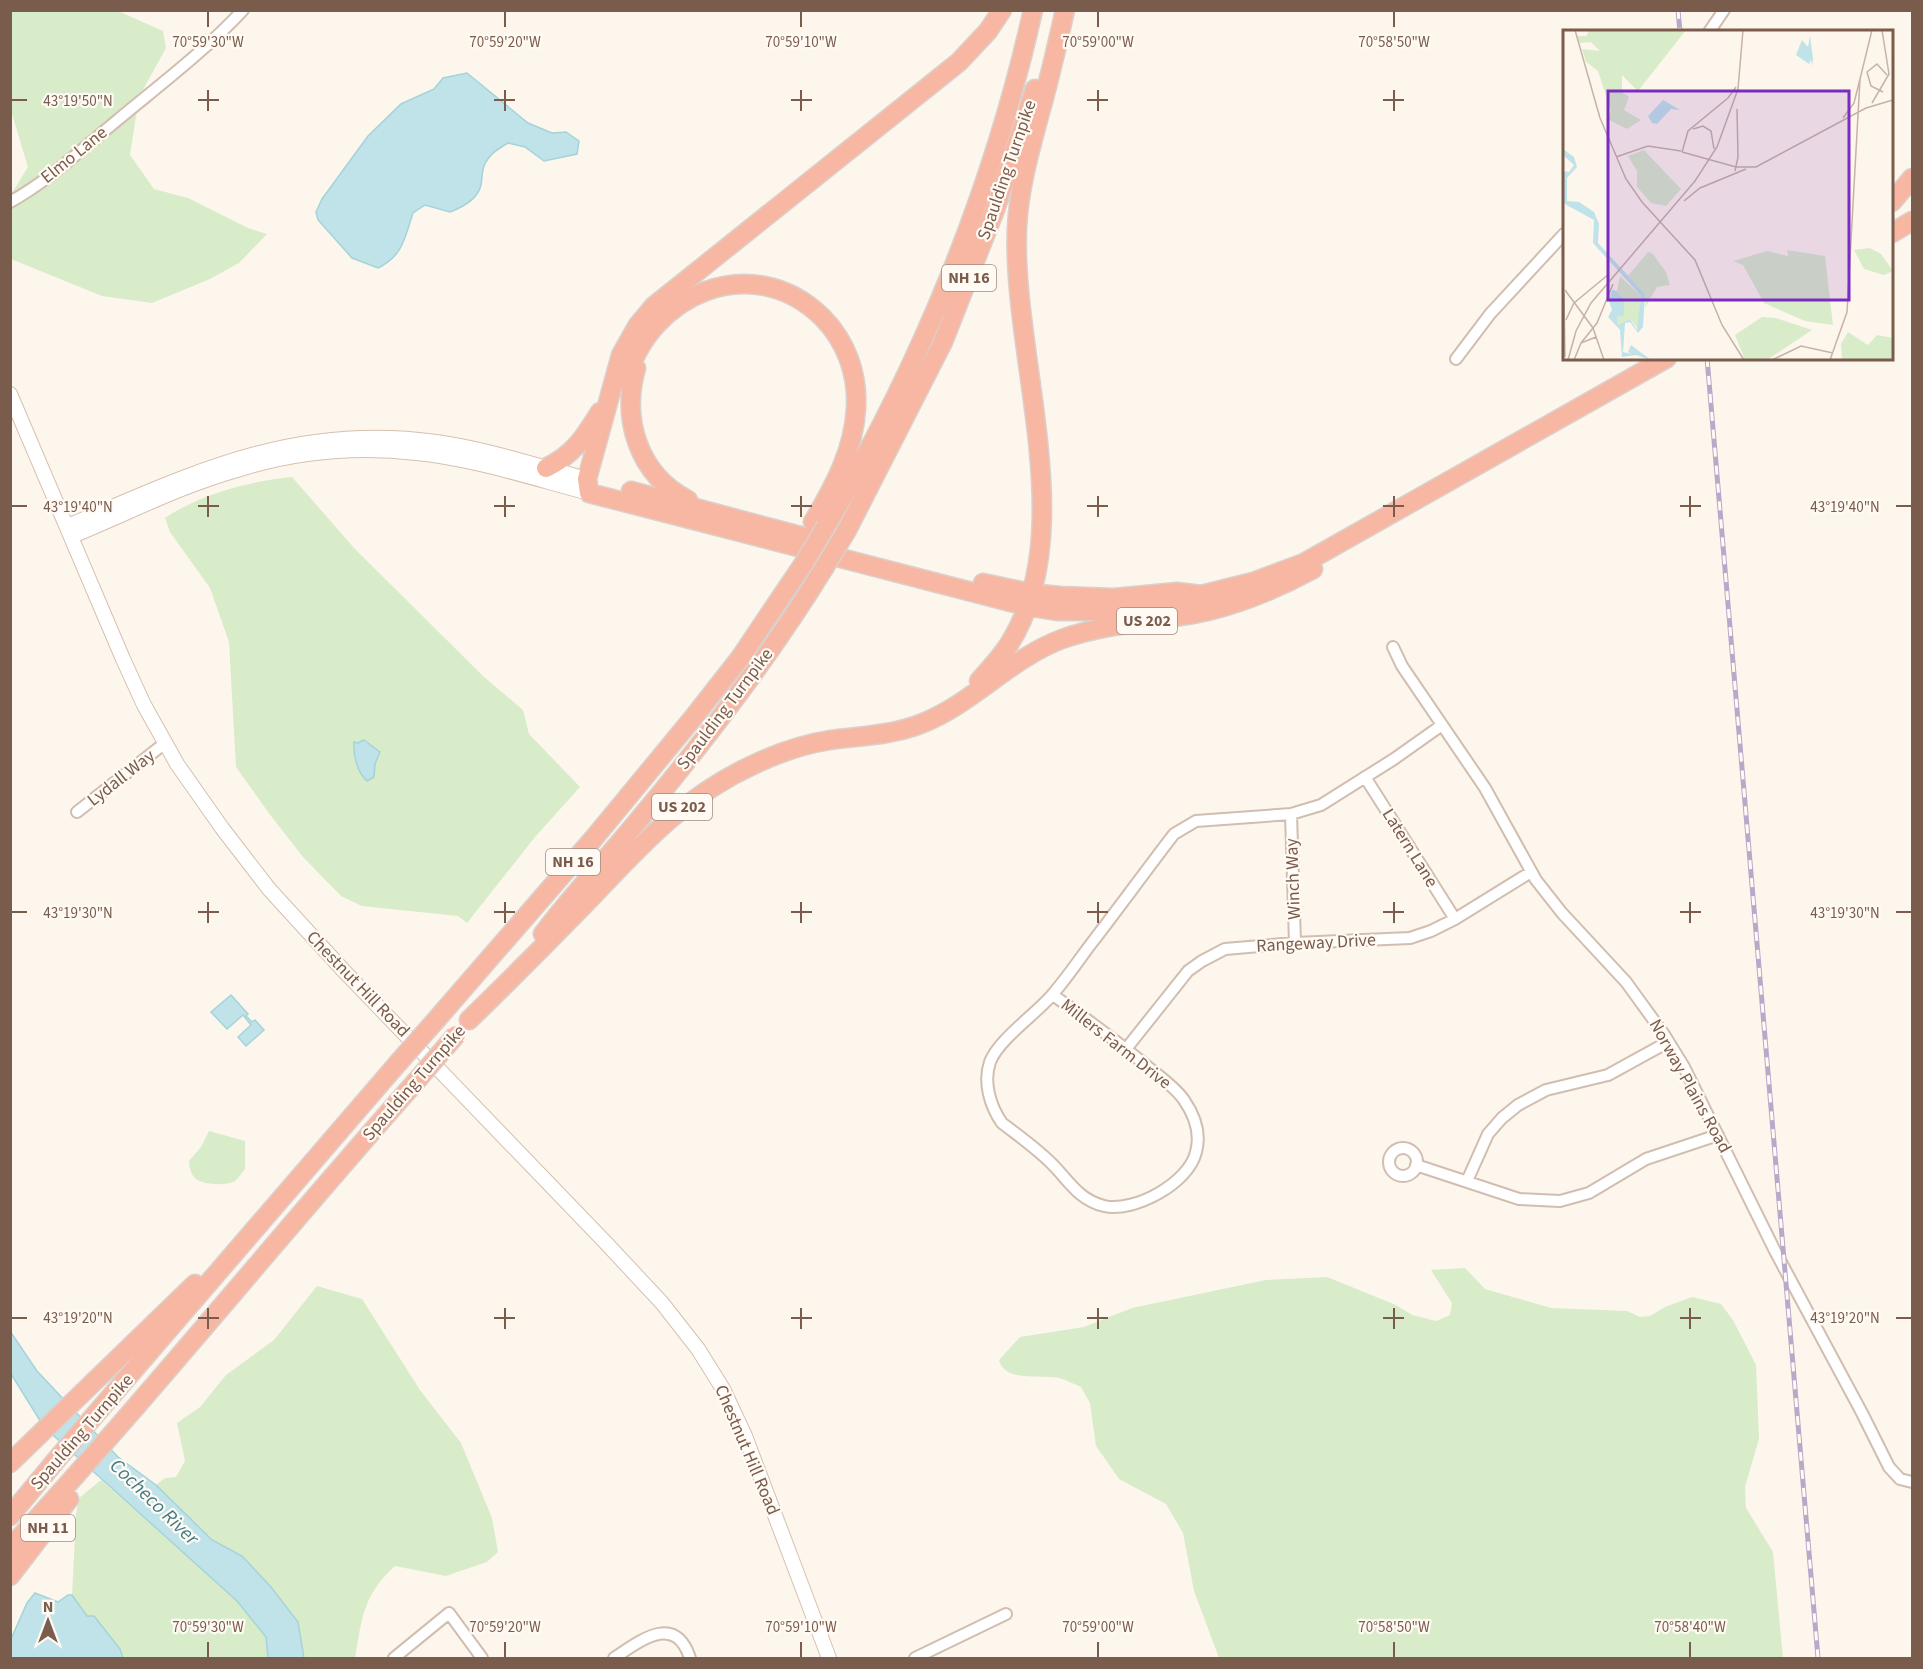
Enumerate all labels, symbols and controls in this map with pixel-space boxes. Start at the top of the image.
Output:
inset map [1563,30,1893,360]
text: 70°59'30"W [172,32,244,53]
text: 70°59'20"W [469,32,541,53]
text: 70°59'10"W [765,32,837,53]
text: 70°59'00"W [1062,32,1134,53]
text: 70°58'50"W [1358,32,1430,53]
text: 43°19'50"N [43,91,113,112]
street label: Spaulding Turnpike [971,97,1043,243]
street label: Elmo Lane [35,120,113,190]
road number: NH 16 [942,265,996,291]
text: 43°19'40"N [43,497,113,518]
text: 43°19'40"N [1810,497,1880,518]
road number: US 202 [1117,608,1177,634]
street label: Spaulding Turnpike [671,643,779,775]
street label: Lydall Way [82,743,161,812]
road number: US 202 [652,794,712,820]
street label: Latern Lane [1376,804,1444,892]
street label: Winch Way [1279,837,1307,920]
road number: NH 16 [546,849,600,875]
text: 43°19'30"N [43,903,113,924]
text: 43°19'30"N [1810,903,1880,924]
street label: Chestnut Hill Road [301,925,415,1043]
street label: Rangeway Drive [1256,927,1377,959]
street label: Millers Farm Drive [1055,993,1177,1095]
street label: Norway Plains Road [1643,1014,1737,1158]
street label: Spaulding Turnpike [357,1020,471,1146]
text: 43°19'20"N [43,1308,113,1329]
text: 43°19'20"N [1810,1308,1880,1329]
street label: Spaulding Turnpike [25,1369,139,1495]
street label: Chestnut Hill Road [708,1381,786,1519]
water label: Cocheco River [103,1452,206,1552]
road number: NH 11 [21,1515,75,1541]
north arrow [18,1591,78,1651]
text: N [43,1596,53,1618]
text: 70°59'30"W [172,1617,244,1638]
text: 70°59'20"W [469,1617,541,1638]
text: 70°59'10"W [765,1617,837,1638]
text: 70°59'00"W [1062,1617,1134,1638]
text: 70°58'50"W [1358,1617,1430,1638]
text: 70°58'40"W [1654,1617,1726,1638]

